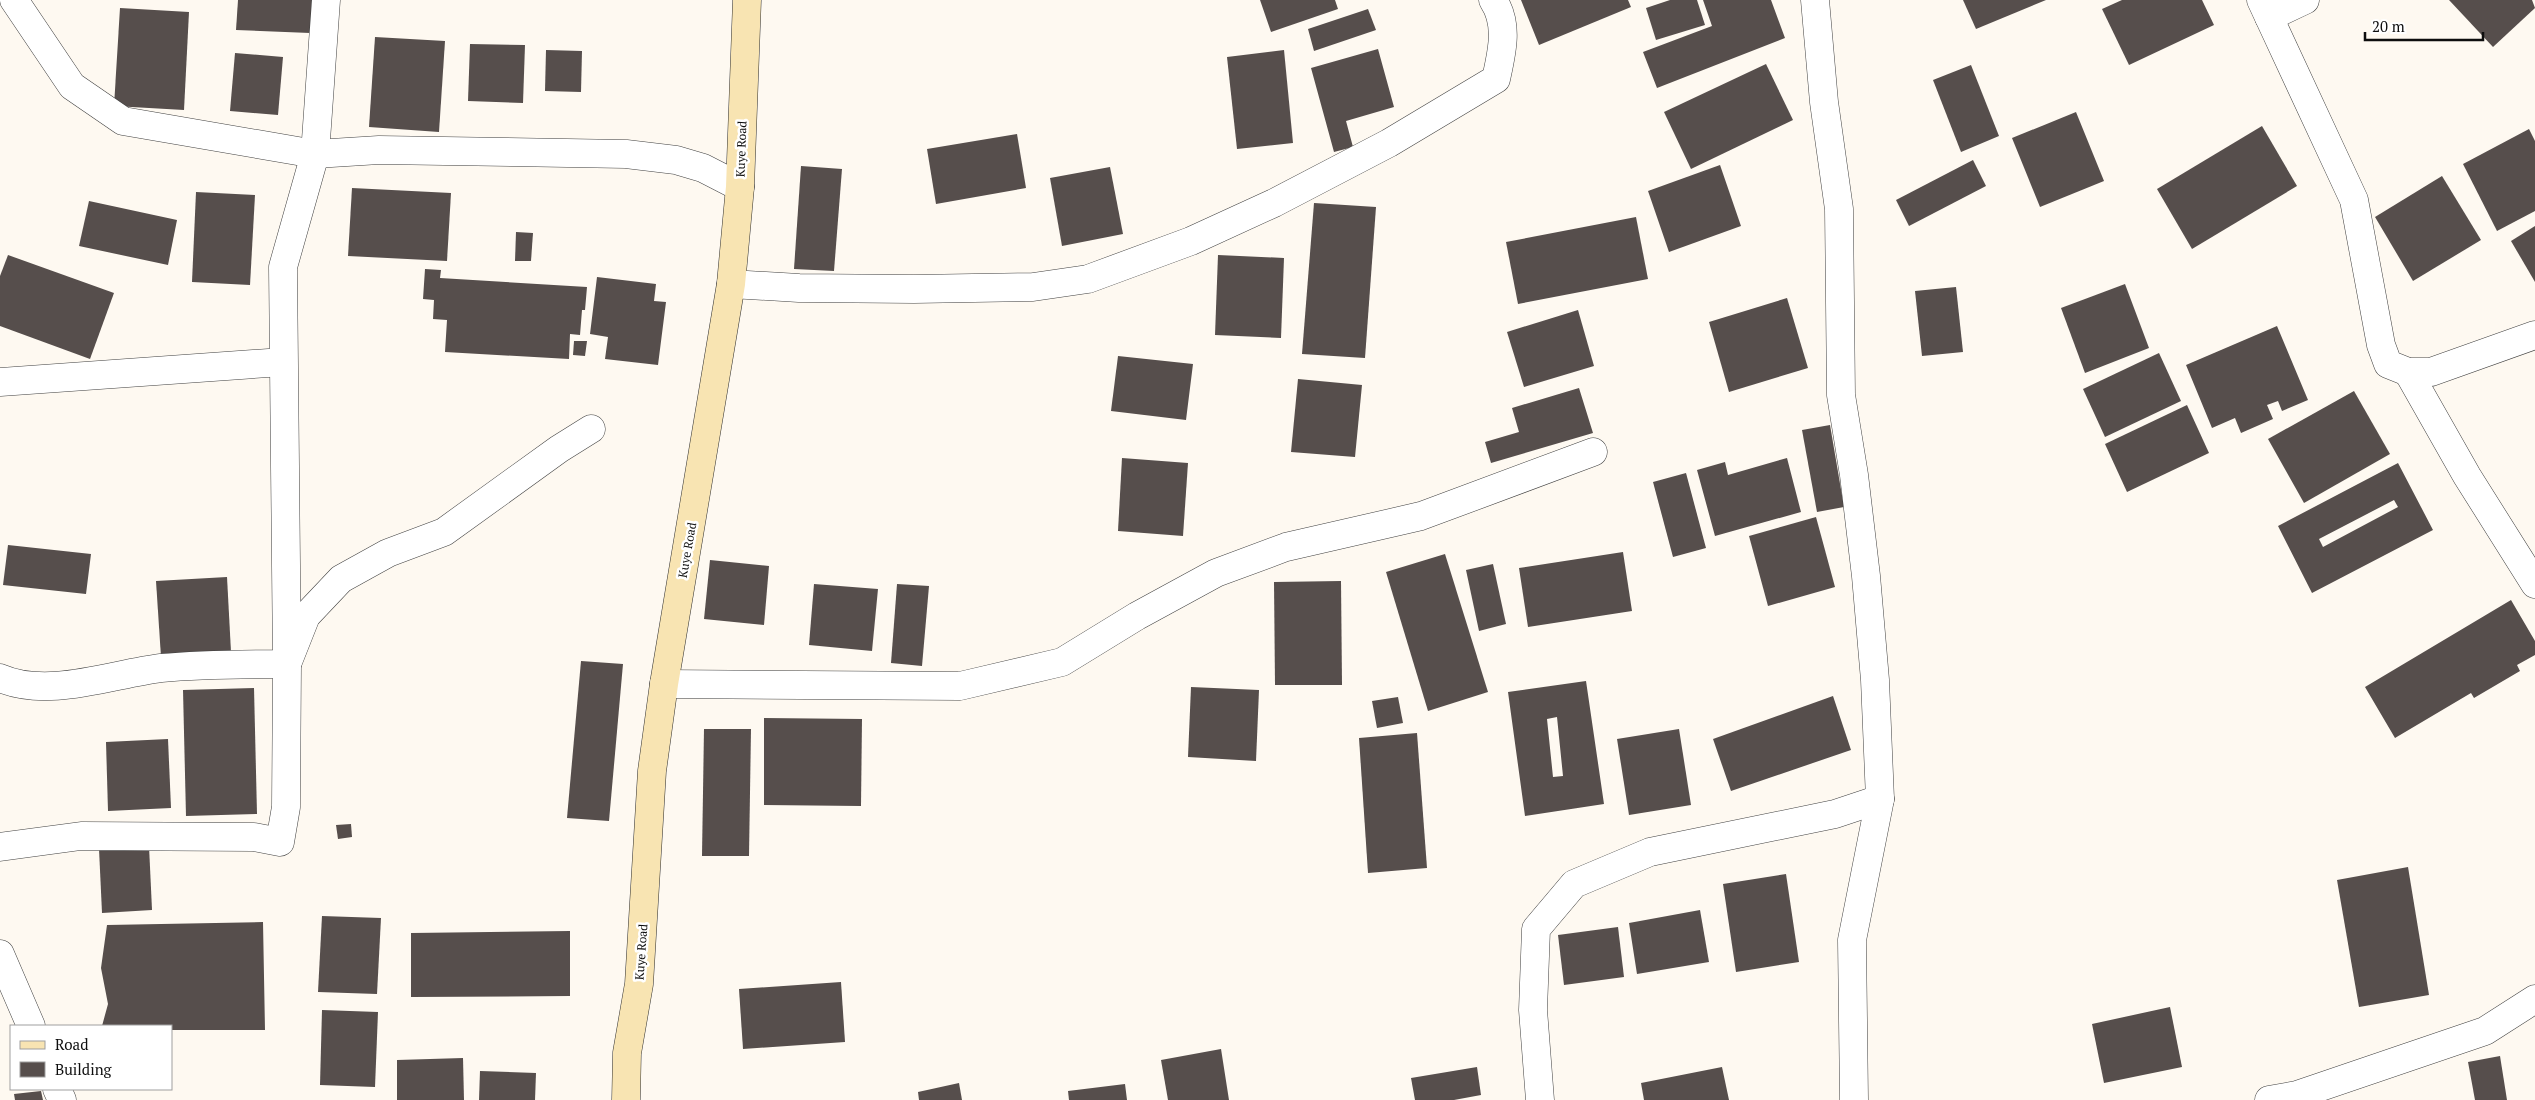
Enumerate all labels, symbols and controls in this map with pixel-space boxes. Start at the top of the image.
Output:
scale bar [2365,10,2482,42]
text: 20 m [2372,16,2405,36]
street label: Kuye Road [733,120,749,177]
street label: Kuye Road [675,521,699,579]
street label: Kuye Road [632,923,650,981]
legend [10,1025,172,1090]
text: Road [55,1034,88,1054]
text: Building [55,1059,113,1079]

